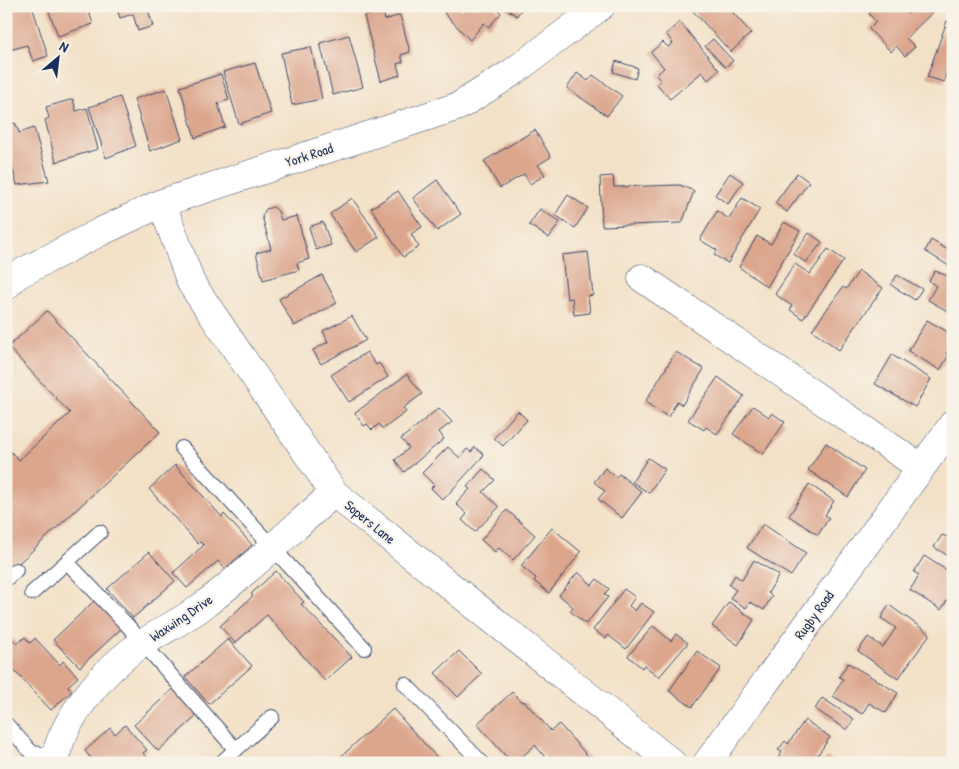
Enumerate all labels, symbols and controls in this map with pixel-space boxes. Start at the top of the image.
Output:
north arrow [32,32,82,82]
text: N [57,36,73,56]
street label: York Road [283,138,336,171]
street label: Sopers Lane [340,495,400,549]
street label: Rugby Road [789,586,839,644]
street label: Waxwing Drive [146,589,217,646]

